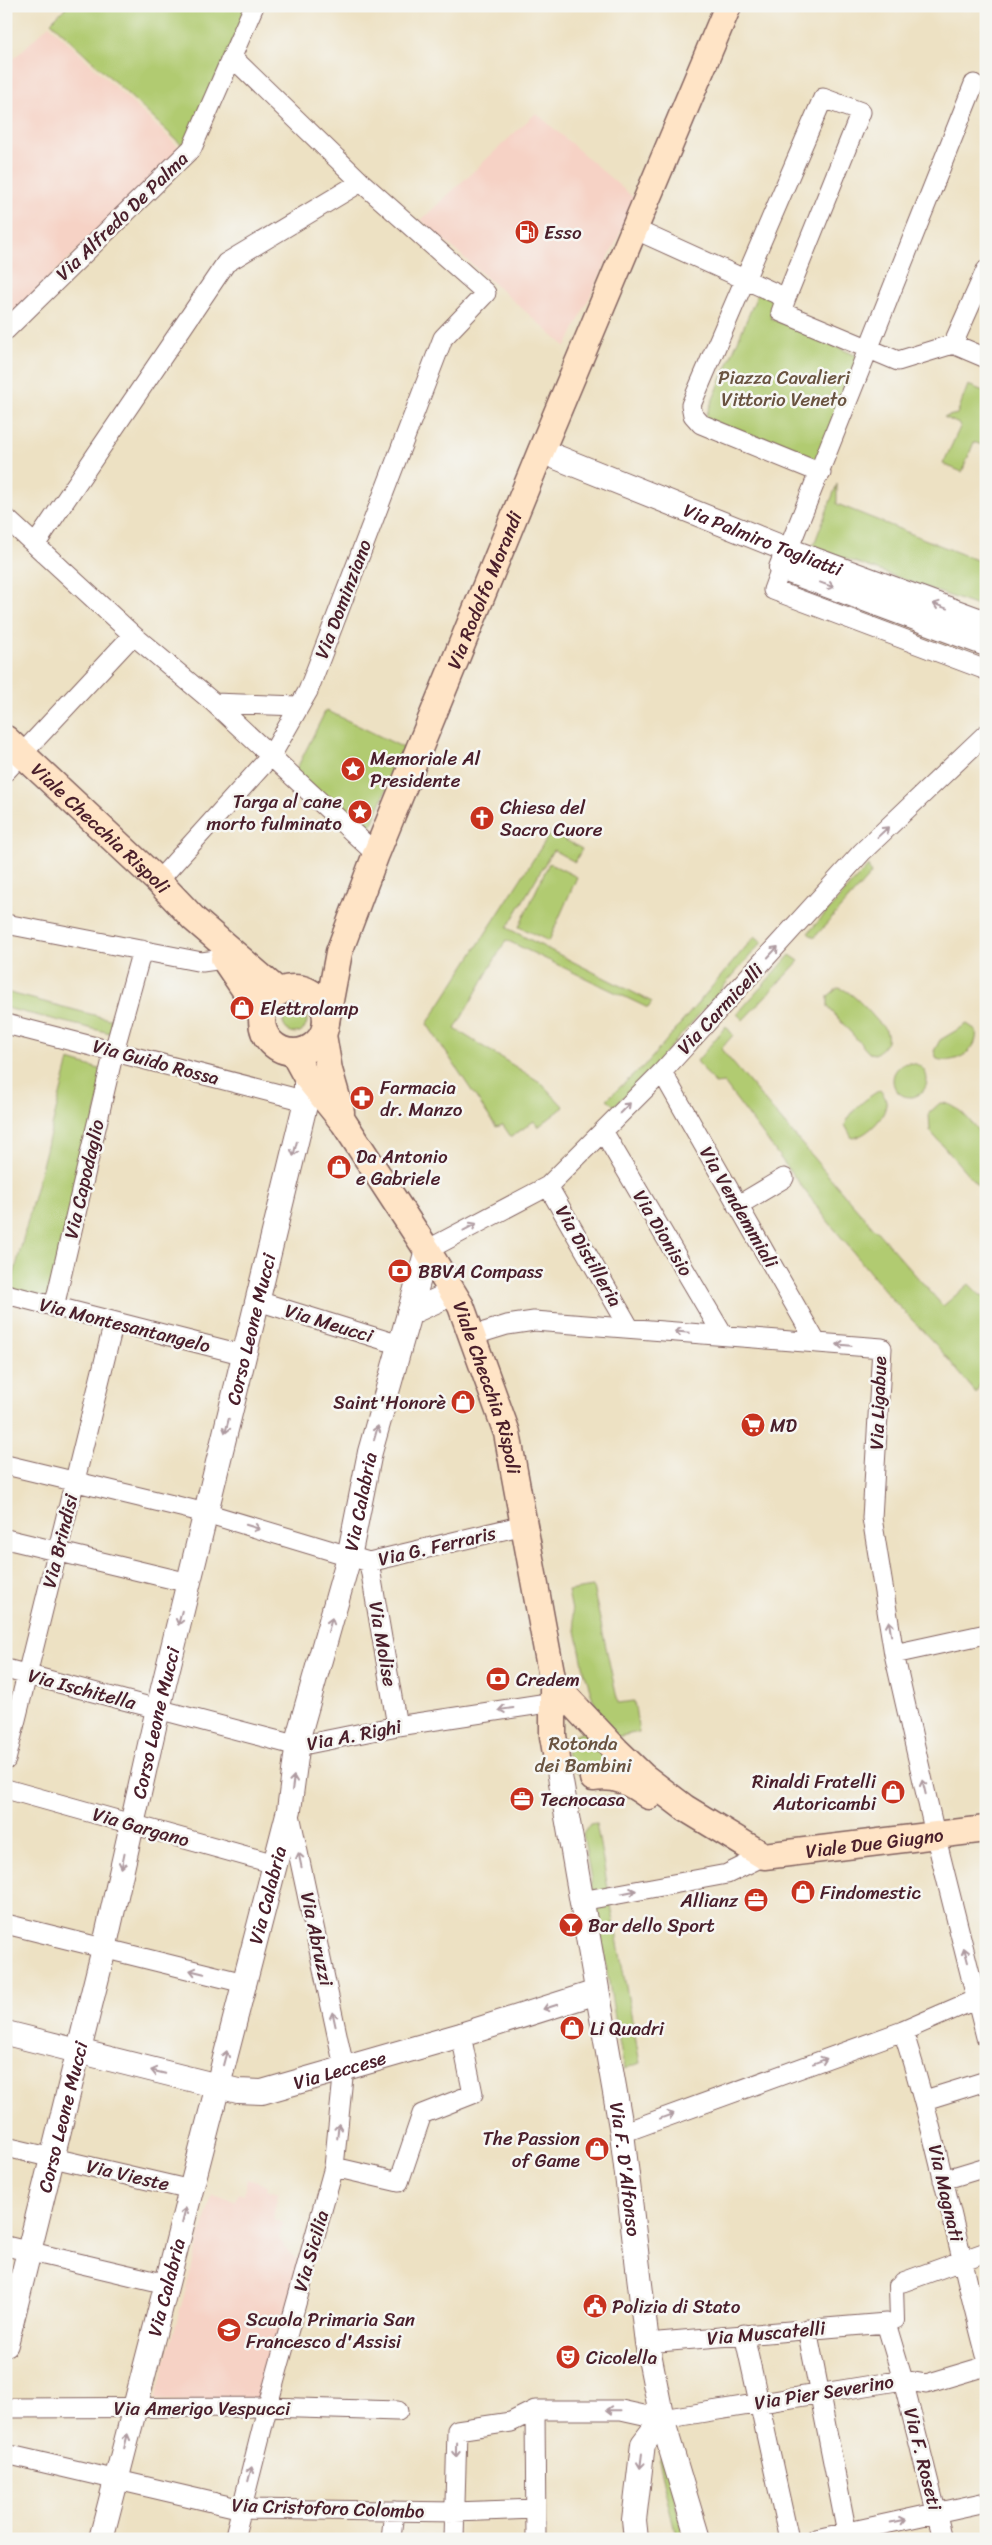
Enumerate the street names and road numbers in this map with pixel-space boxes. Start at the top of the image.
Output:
street label: Via Alfredo De Palma [48,143,197,289]
street label: Via Palmiro Togliatti [679,493,848,586]
street label: Via Rodolfo Morandi [437,506,531,674]
street label: Via Dominziano [305,534,381,664]
street label: Viale Checchia Rispoli [24,754,179,902]
street label: Via Carmicelli [669,955,772,1062]
street label: Via Guido Rossa [89,1029,223,1095]
street label: Via Capodaglio [54,1116,114,1242]
street label: Via Vendemmiali [691,1140,788,1275]
street label: Via Dionisio [624,1183,702,1283]
street label: Via Distilleria [546,1199,632,1314]
street label: Corso Leone Mucci [216,1249,285,1408]
street label: Via Montesantangelo [36,1288,214,1362]
street label: Via Meucci [281,1294,378,1352]
street label: Viale Checchia Rispoli [444,1296,531,1477]
street label: Via Ligabue [860,1356,896,1450]
street label: Via Calabria [334,1449,386,1554]
street label: Via Brindisi [32,1490,88,1591]
street label: Via G. Ferraris [375,1516,499,1576]
street label: Via Molise [359,1599,407,1689]
street label: Corso Leone Mucci [122,1643,189,1802]
street label: Via Ischitella [24,1659,140,1719]
street label: Via A. Righi [304,1710,405,1760]
street label: Via Gargano [89,1797,194,1857]
street label: Viale Due Giugno [804,1818,946,1867]
street label: Via Calabria [239,1842,296,1948]
street label: Via Abruzzi [291,1889,343,1990]
street label: Corso Leone Mucci [28,2037,97,2196]
street label: Via Leccese [289,2041,390,2099]
street label: Via F. D'Alfonso [600,2099,651,2239]
street label: Via Magnati [919,2141,973,2246]
street label: Via Vieste [83,2149,173,2201]
street label: Via Sicilia [284,2206,338,2295]
street label: Via Calabria [137,2234,195,2340]
street label: Via Muscatelli [705,2311,827,2355]
street label: Via Pier Severino [752,2365,896,2419]
street label: Via Amerigo Vespucci [114,2392,291,2425]
street label: Via F. Roseti [894,2404,952,2515]
street label: Via Cristoforo Colombo [231,2488,425,2528]

